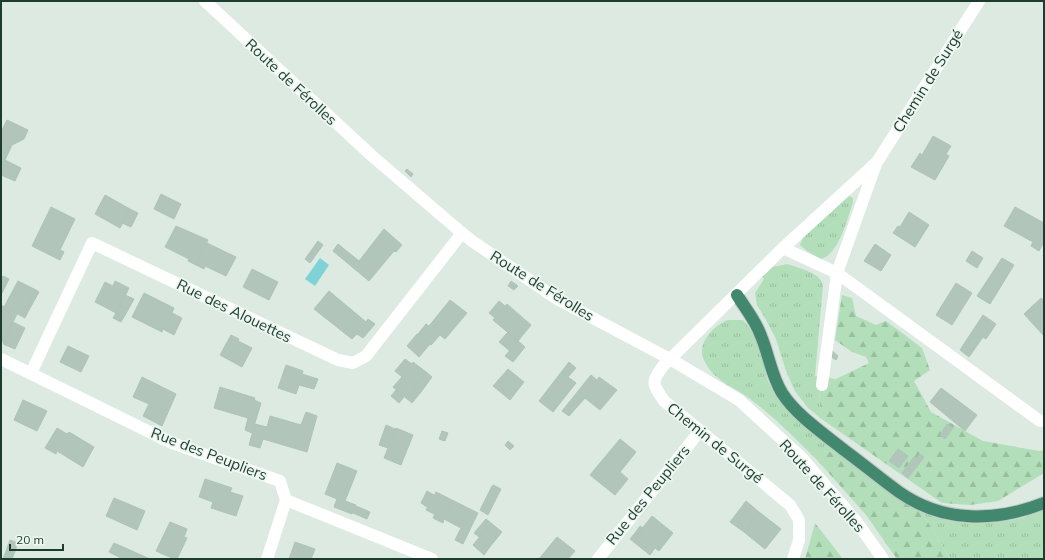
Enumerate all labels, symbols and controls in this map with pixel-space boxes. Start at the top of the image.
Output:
street label: Chemin de Surgé [888,26,967,136]
street label: Route de Férolles [241,34,341,129]
street label: Route de Férolles [487,246,598,325]
street label: Rue des Alouettes [174,275,295,347]
street label: Chemin de Surgé [663,398,767,487]
street label: Rue des Peupliers [148,423,270,484]
street label: Route de Férolles [776,435,869,536]
street label: Rue des Peupliers [602,441,694,548]
scale bar [10,526,63,552]
text: 20 m [16,532,44,547]

